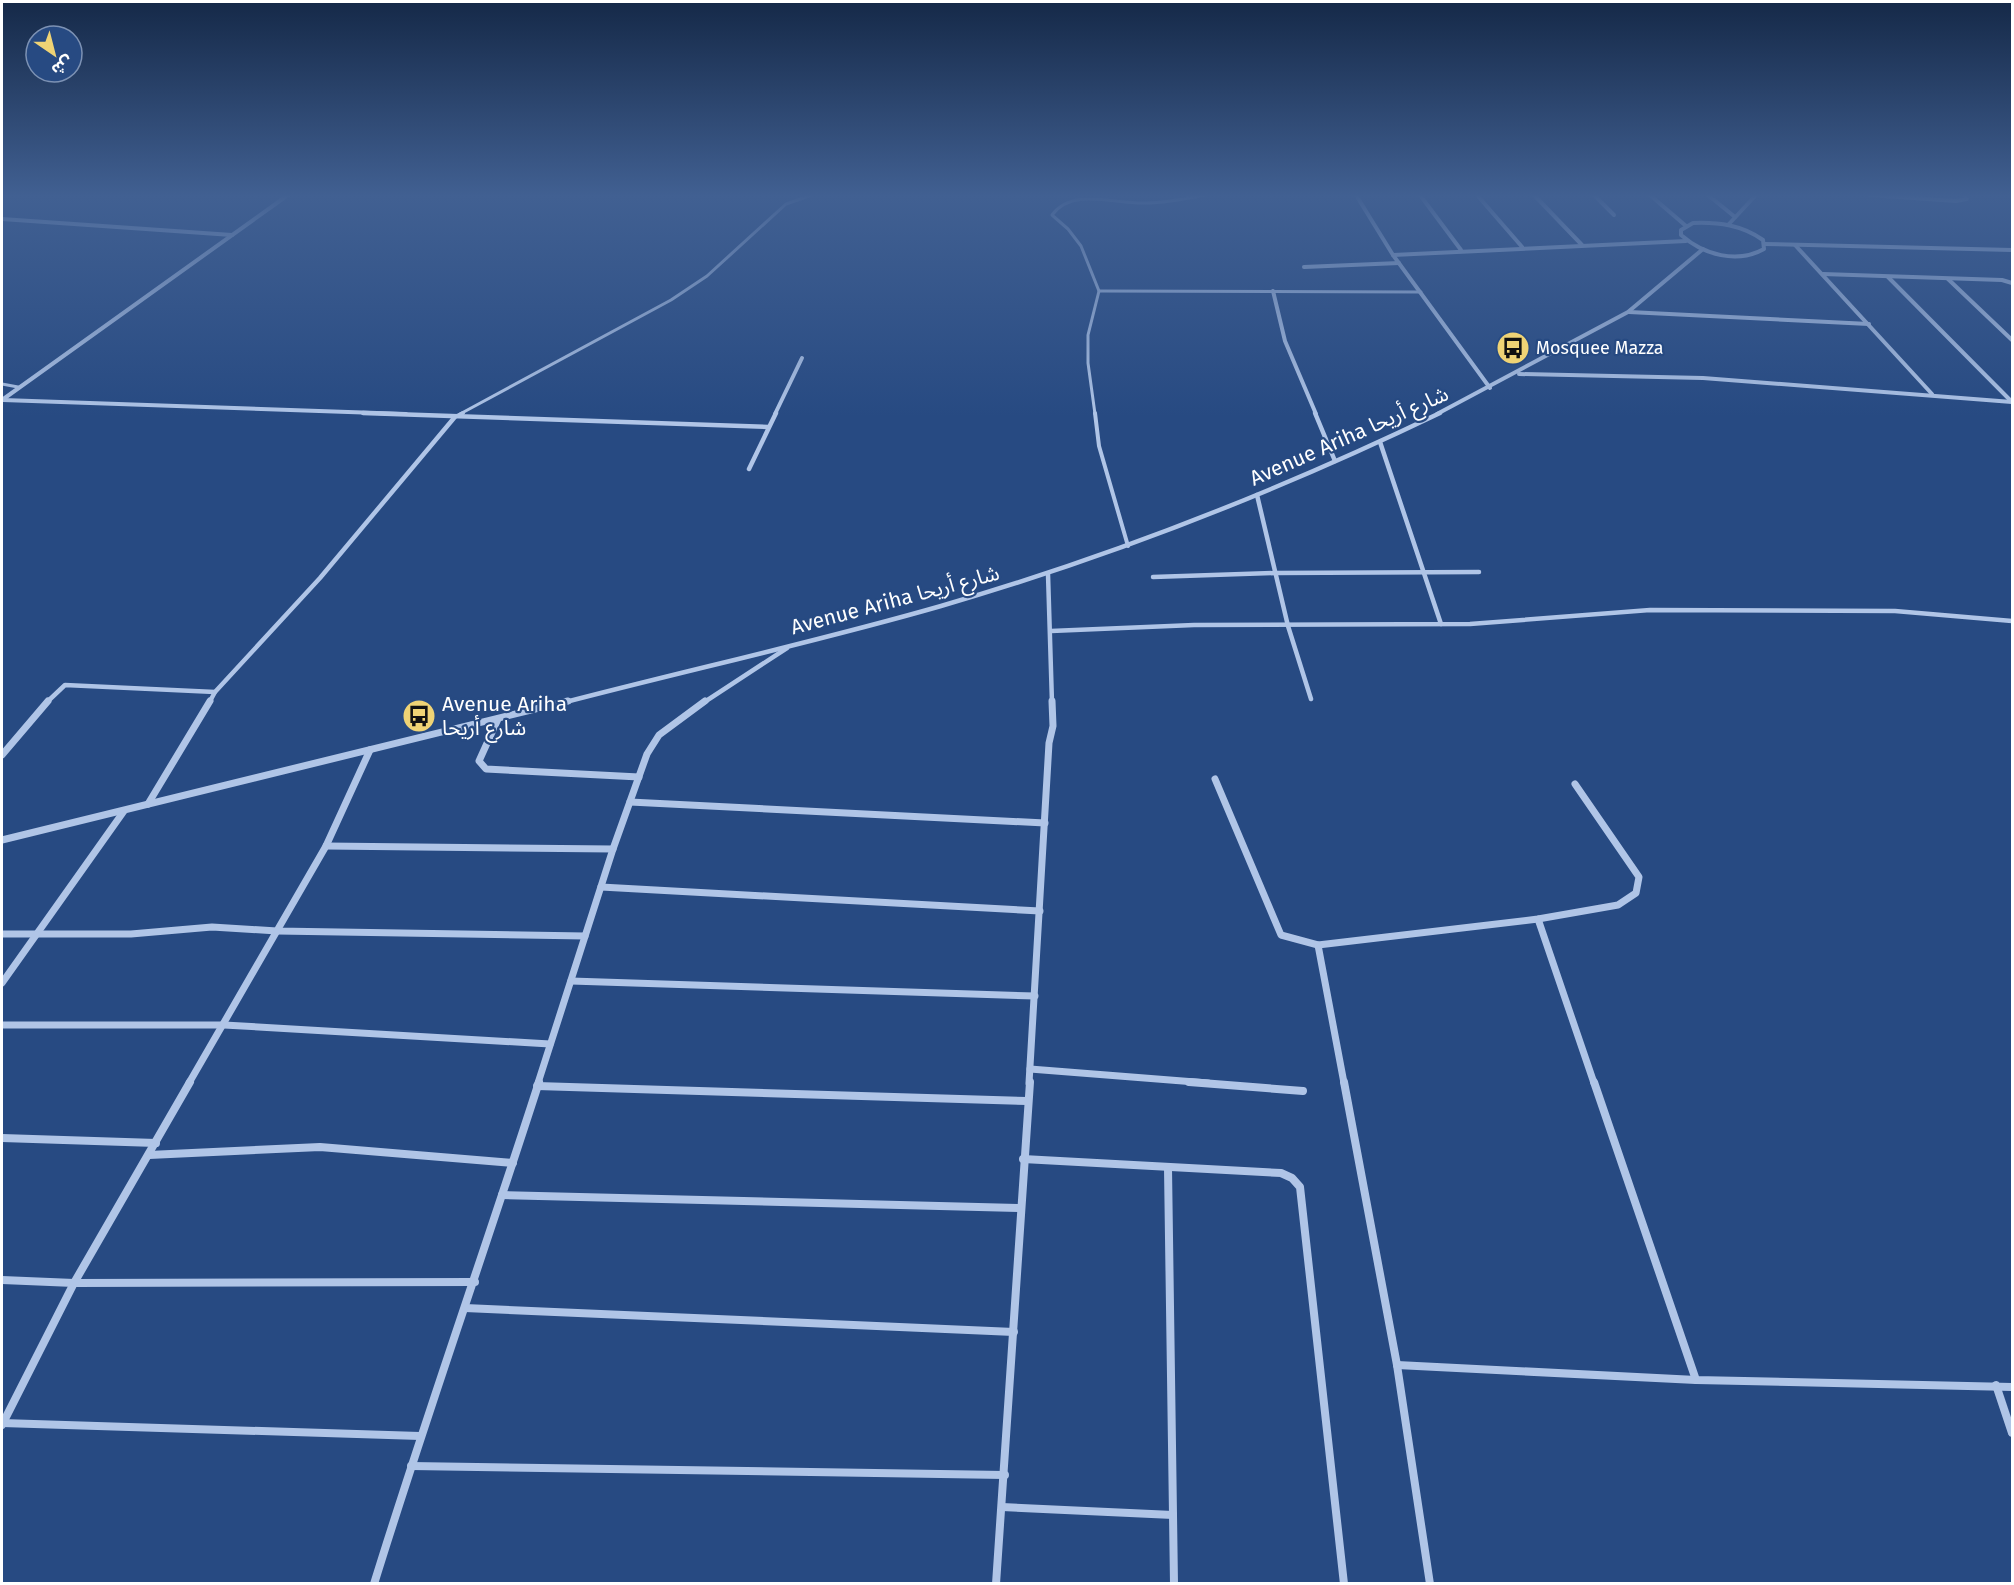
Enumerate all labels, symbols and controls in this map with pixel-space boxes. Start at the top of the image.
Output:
north arrow [24,24,84,84]
text: ش [48,52,77,80]
bus stop icon: Mosquee Mazza [1495,330,1531,366]
place label: Mosquee Mazza [1536,337,1664,359]
street label: Avenue Ariha شارع أريحا [1246,380,1453,493]
street label: Avenue Ariha شارع أريحا [788,560,1003,642]
place label: Avenue Ariha شارع أريحا [442,691,567,743]
bus stop icon: Avenue Ariha شارع أريحا [401,698,437,734]

